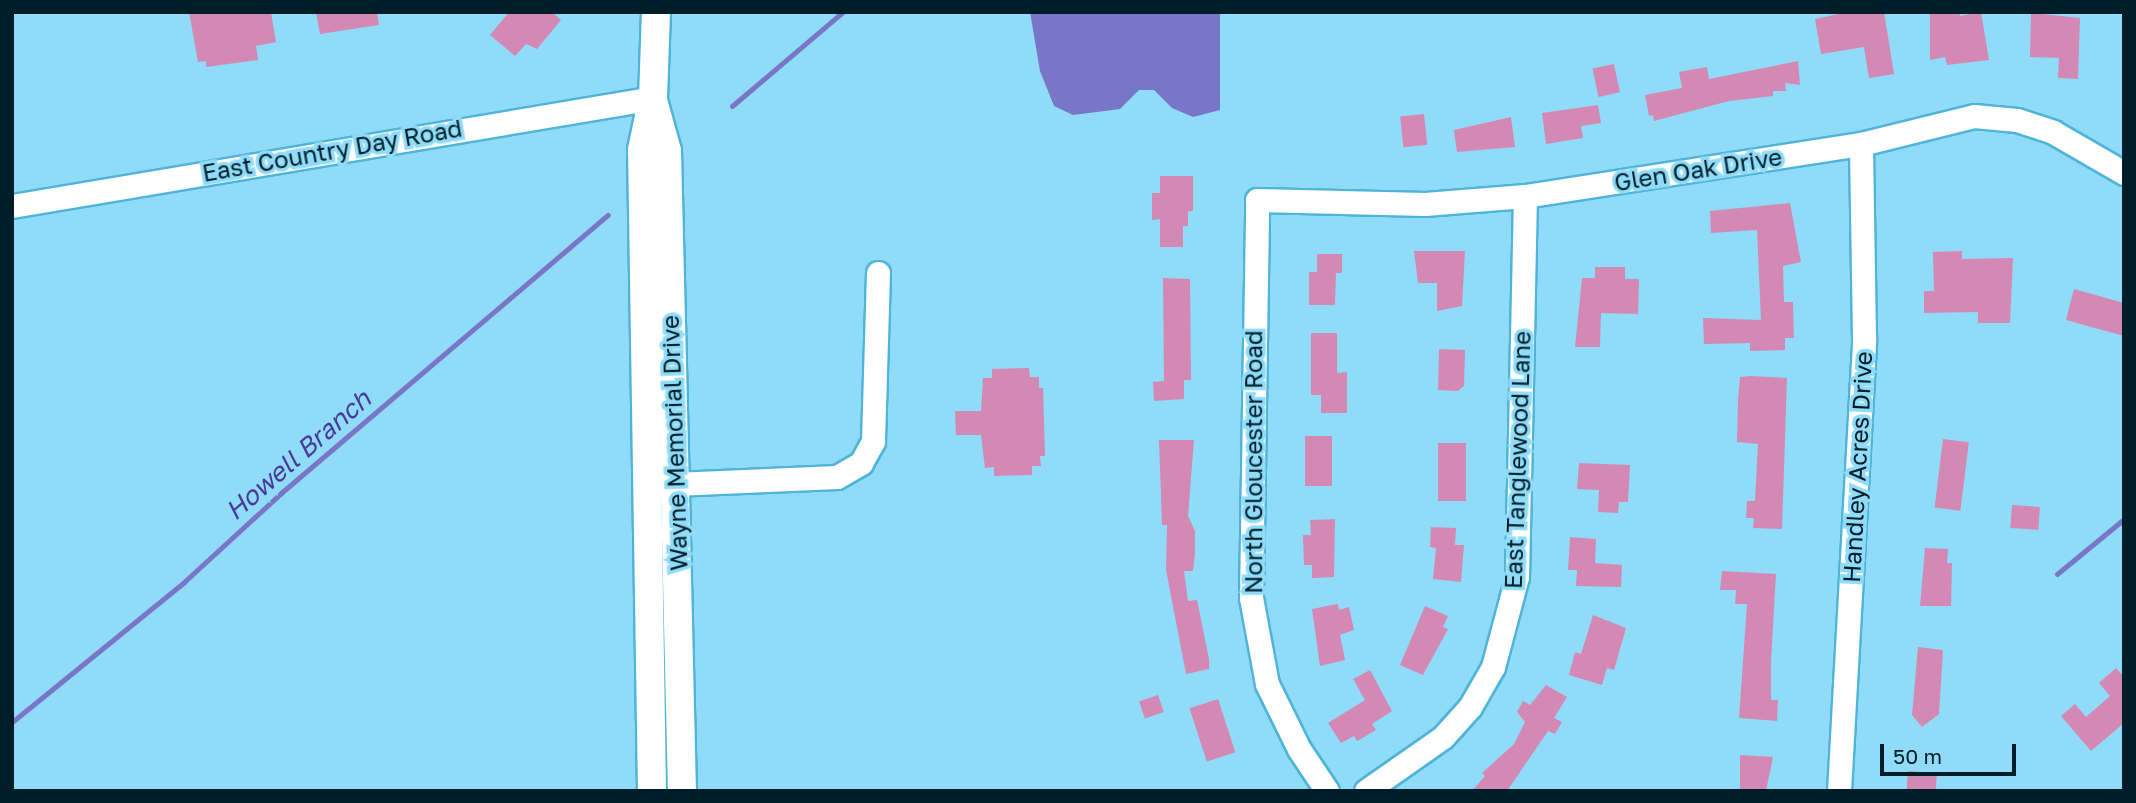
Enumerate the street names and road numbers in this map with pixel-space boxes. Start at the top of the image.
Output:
street label: East Country Day Road [200,113,464,187]
street label: Glen Oak Drive [1612,142,1784,196]
street label: Wayne Memorial Drive [655,315,693,571]
street label: North Gloucester Road [1239,330,1267,594]
street label: East Tanglewood Lane [1498,331,1536,589]
street label: Handley Acres Drive [1837,351,1877,583]

